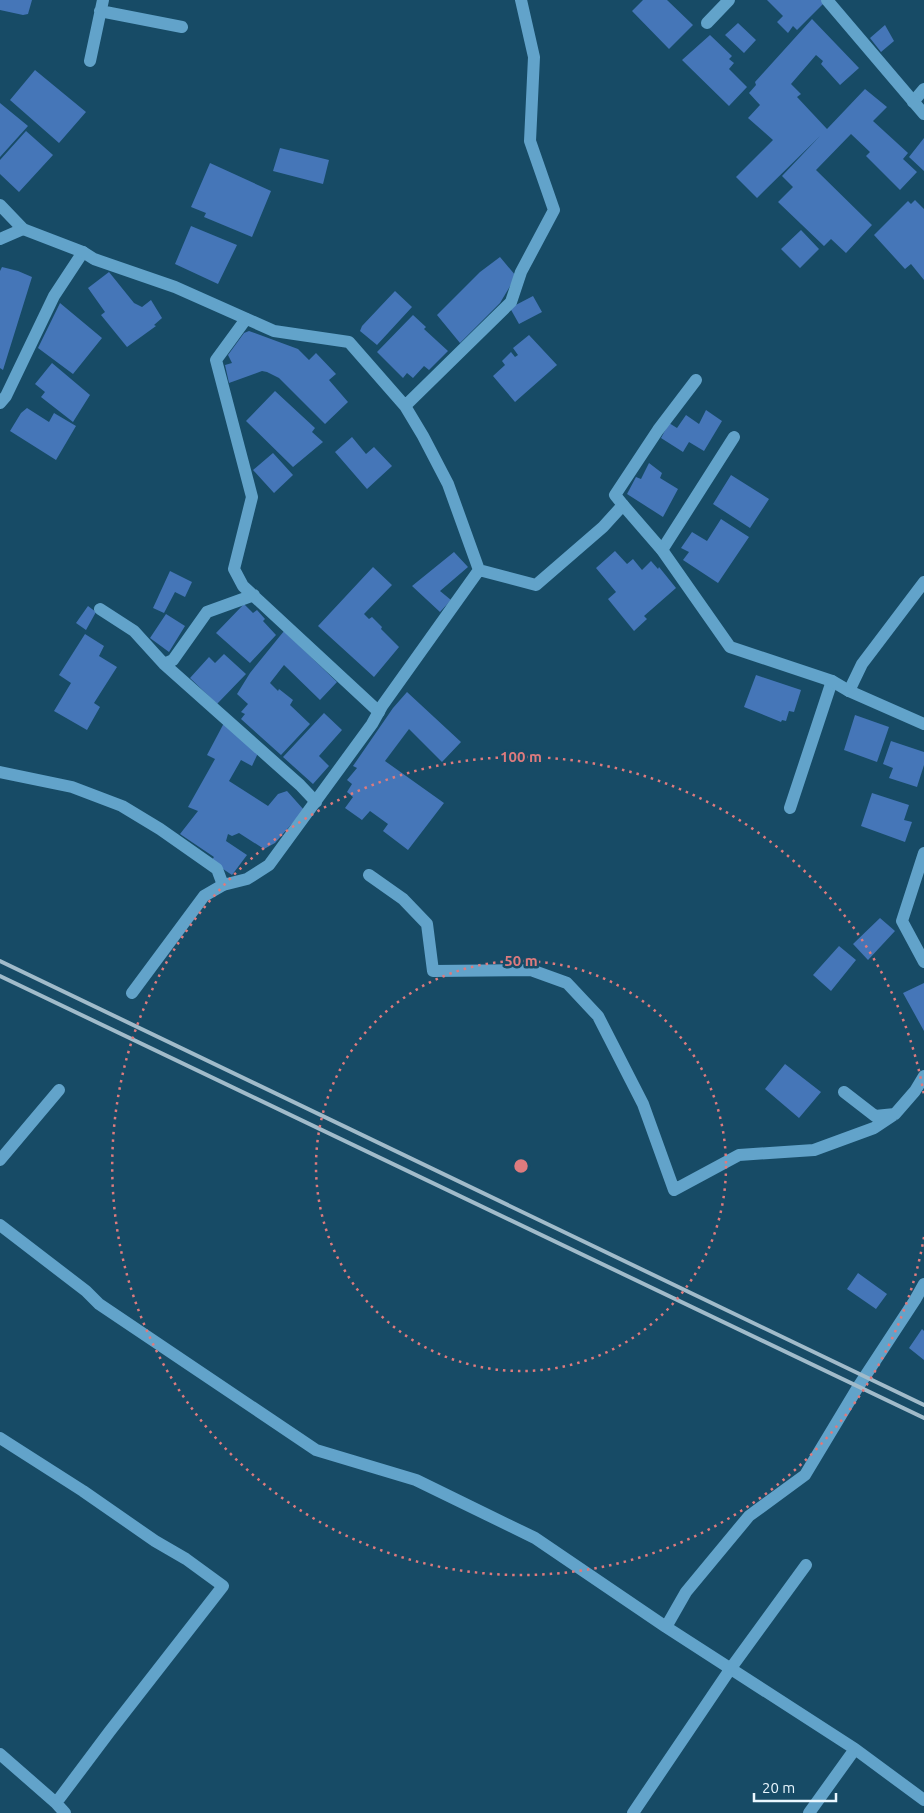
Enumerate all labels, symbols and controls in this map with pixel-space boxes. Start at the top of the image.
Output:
text: 100 m [500,748,542,765]
text: 50 m [504,952,538,969]
centre of rings [512,1157,530,1175]
scale bar [754,1770,836,1802]
text: 20 m [762,1779,795,1796]

